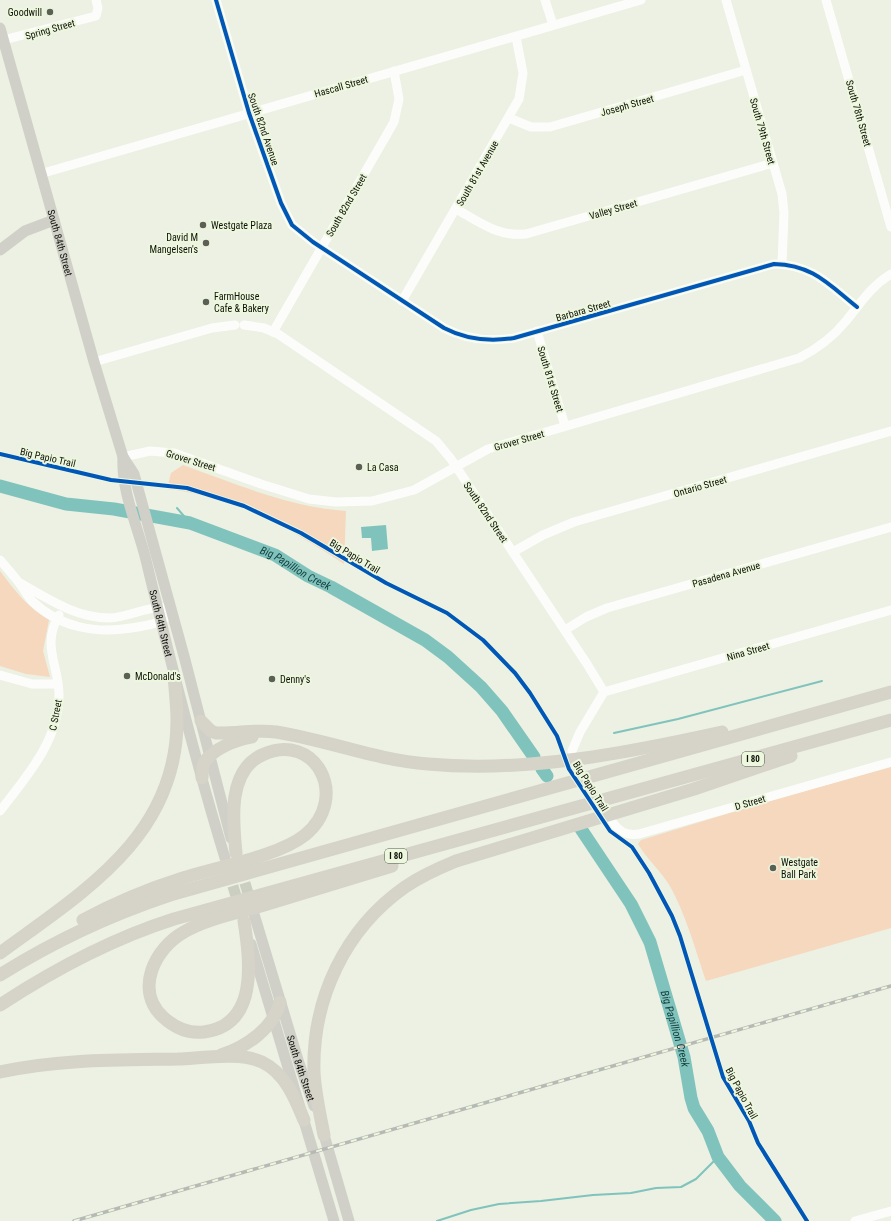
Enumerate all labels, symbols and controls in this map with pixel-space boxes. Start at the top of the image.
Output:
place label: Goodwill [8,7,42,18]
marker: Goodwill [45,7,55,17]
street label: Spring Street [24,17,76,42]
street label: Hascall Street [313,74,369,99]
street label: South 78th Street [844,79,873,148]
street label: South 82nd Avenue [246,91,281,167]
street label: Joseph Street [599,93,655,118]
street label: South 79th Street [748,97,777,166]
street label: South 81st Avenue [454,138,501,208]
street label: South 82nd Street [324,172,369,239]
street label: Valley Street [588,197,638,222]
street label: South 84th Street [45,208,75,277]
marker: Westgate Plaza [198,220,208,230]
place label: Westgate Plaza [211,220,272,231]
place label: David M Mangelsen's [149,232,198,255]
marker: David M Mangelsen's [201,238,211,248]
place label: FarmHouse Cafe & Bakery [214,291,269,314]
marker: FarmHouse Cafe & Bakery [201,297,211,307]
street label: Barbara Street [555,297,612,324]
street label: South 81st Street [535,345,566,413]
street label: Grover Street [493,428,545,453]
street label: Big Papio Trail [19,446,77,469]
street label: Grover Street [165,448,217,473]
marker: La Casa [354,462,364,472]
place label: La Casa [367,462,399,473]
street label: Ontario Street [672,474,728,499]
street label: South 82nd Street [461,480,510,545]
street label: Big Papio Trail [328,537,382,576]
water label: Big Papillion Creek [258,544,333,593]
street label: Pasadena Avenue [691,559,762,589]
street label: South 84th Street [147,589,174,658]
street label: Nina Street [726,640,771,663]
marker: McDonald's [122,671,132,681]
place label: McDonald's [135,671,181,682]
marker: Denny's [267,674,277,684]
place label: Denny's [280,674,311,685]
street label: C Street [47,699,64,732]
road number: I 80 [742,752,764,766]
street label: Big Papio Trail [571,759,610,813]
street label: D Street [734,793,767,812]
road number: I 80 [385,849,407,863]
place label: Westgate Ball Park [781,857,818,880]
marker: Westgate Ball Park [768,863,778,873]
water label: Big Papillion Creek [658,989,692,1068]
street label: South 84th Street [285,1034,317,1102]
street label: Big Papio Trail [723,1066,760,1121]

